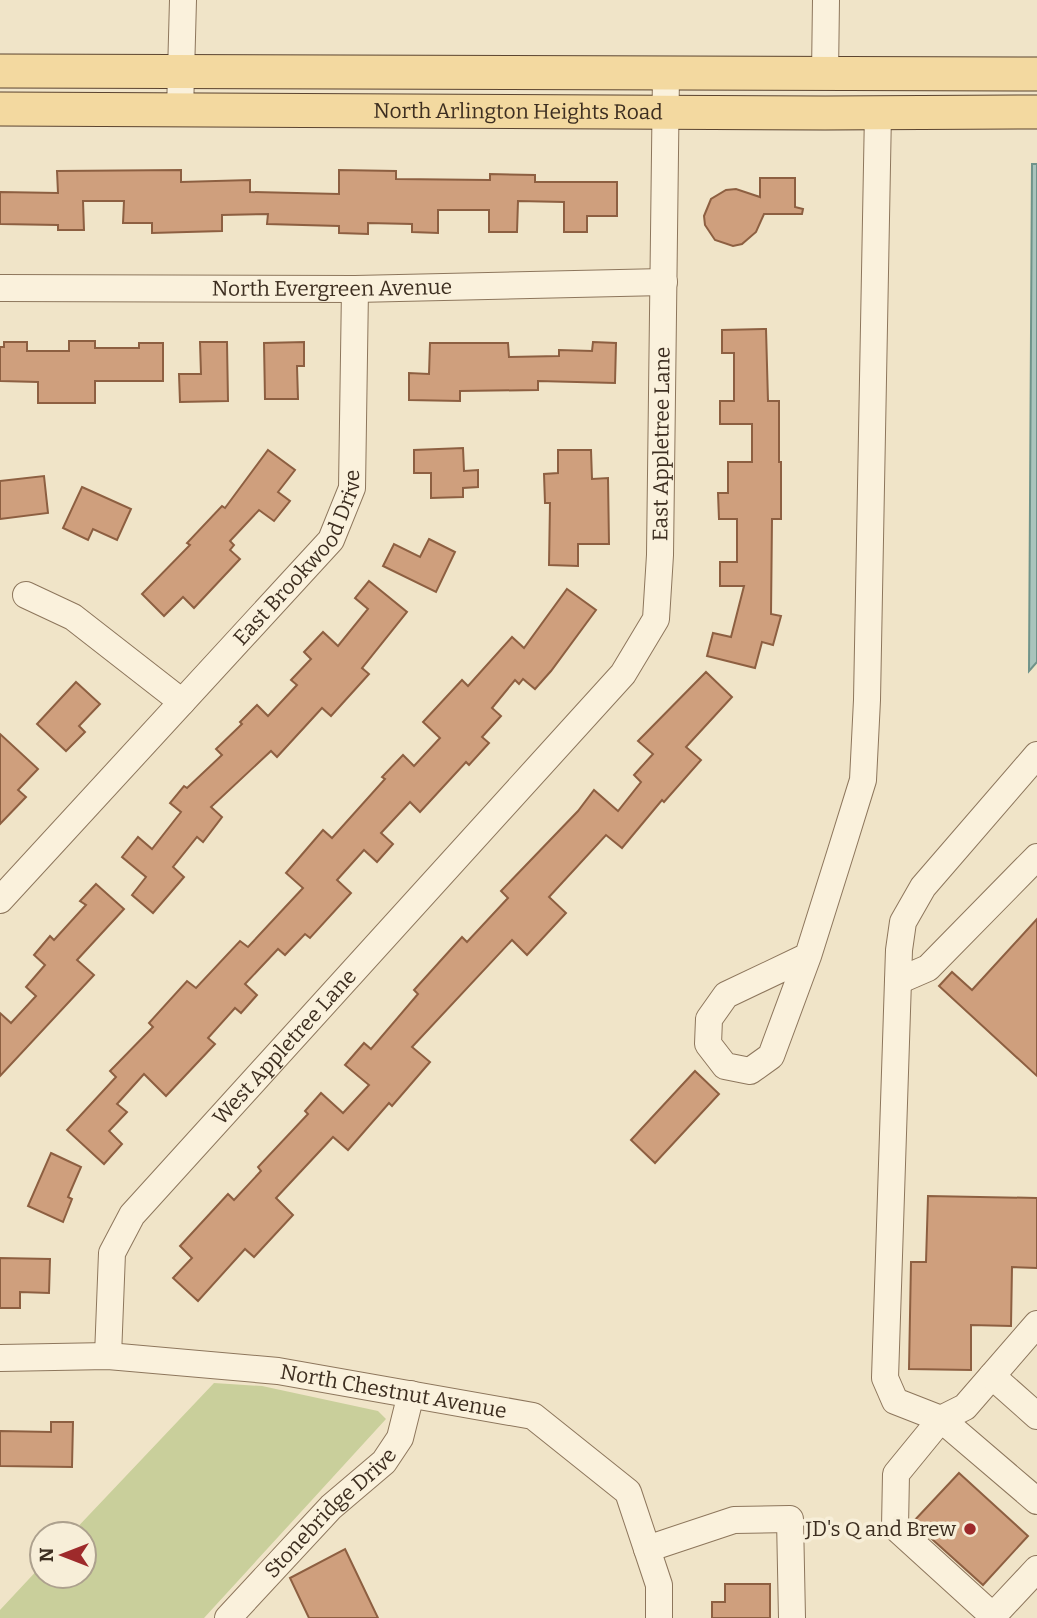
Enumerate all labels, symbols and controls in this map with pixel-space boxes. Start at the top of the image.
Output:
street label: North Arlington Heights Road [373,98,663,125]
street label: North Evergreen Avenue [212,274,452,302]
street label: East Appletree Lane [647,347,676,541]
street label: East Brookwood Drive [228,470,365,651]
street label: West Appletree Lane [207,964,362,1130]
street label: North Chestnut Avenue [278,1359,509,1424]
street label: Stonebridge Drive [259,1443,402,1583]
place label: JD's Q and Brew [804,1516,956,1542]
north arrow [28,1520,98,1590]
marker: JD's Q and Brew [962,1521,978,1537]
text: N [35,1547,58,1562]

